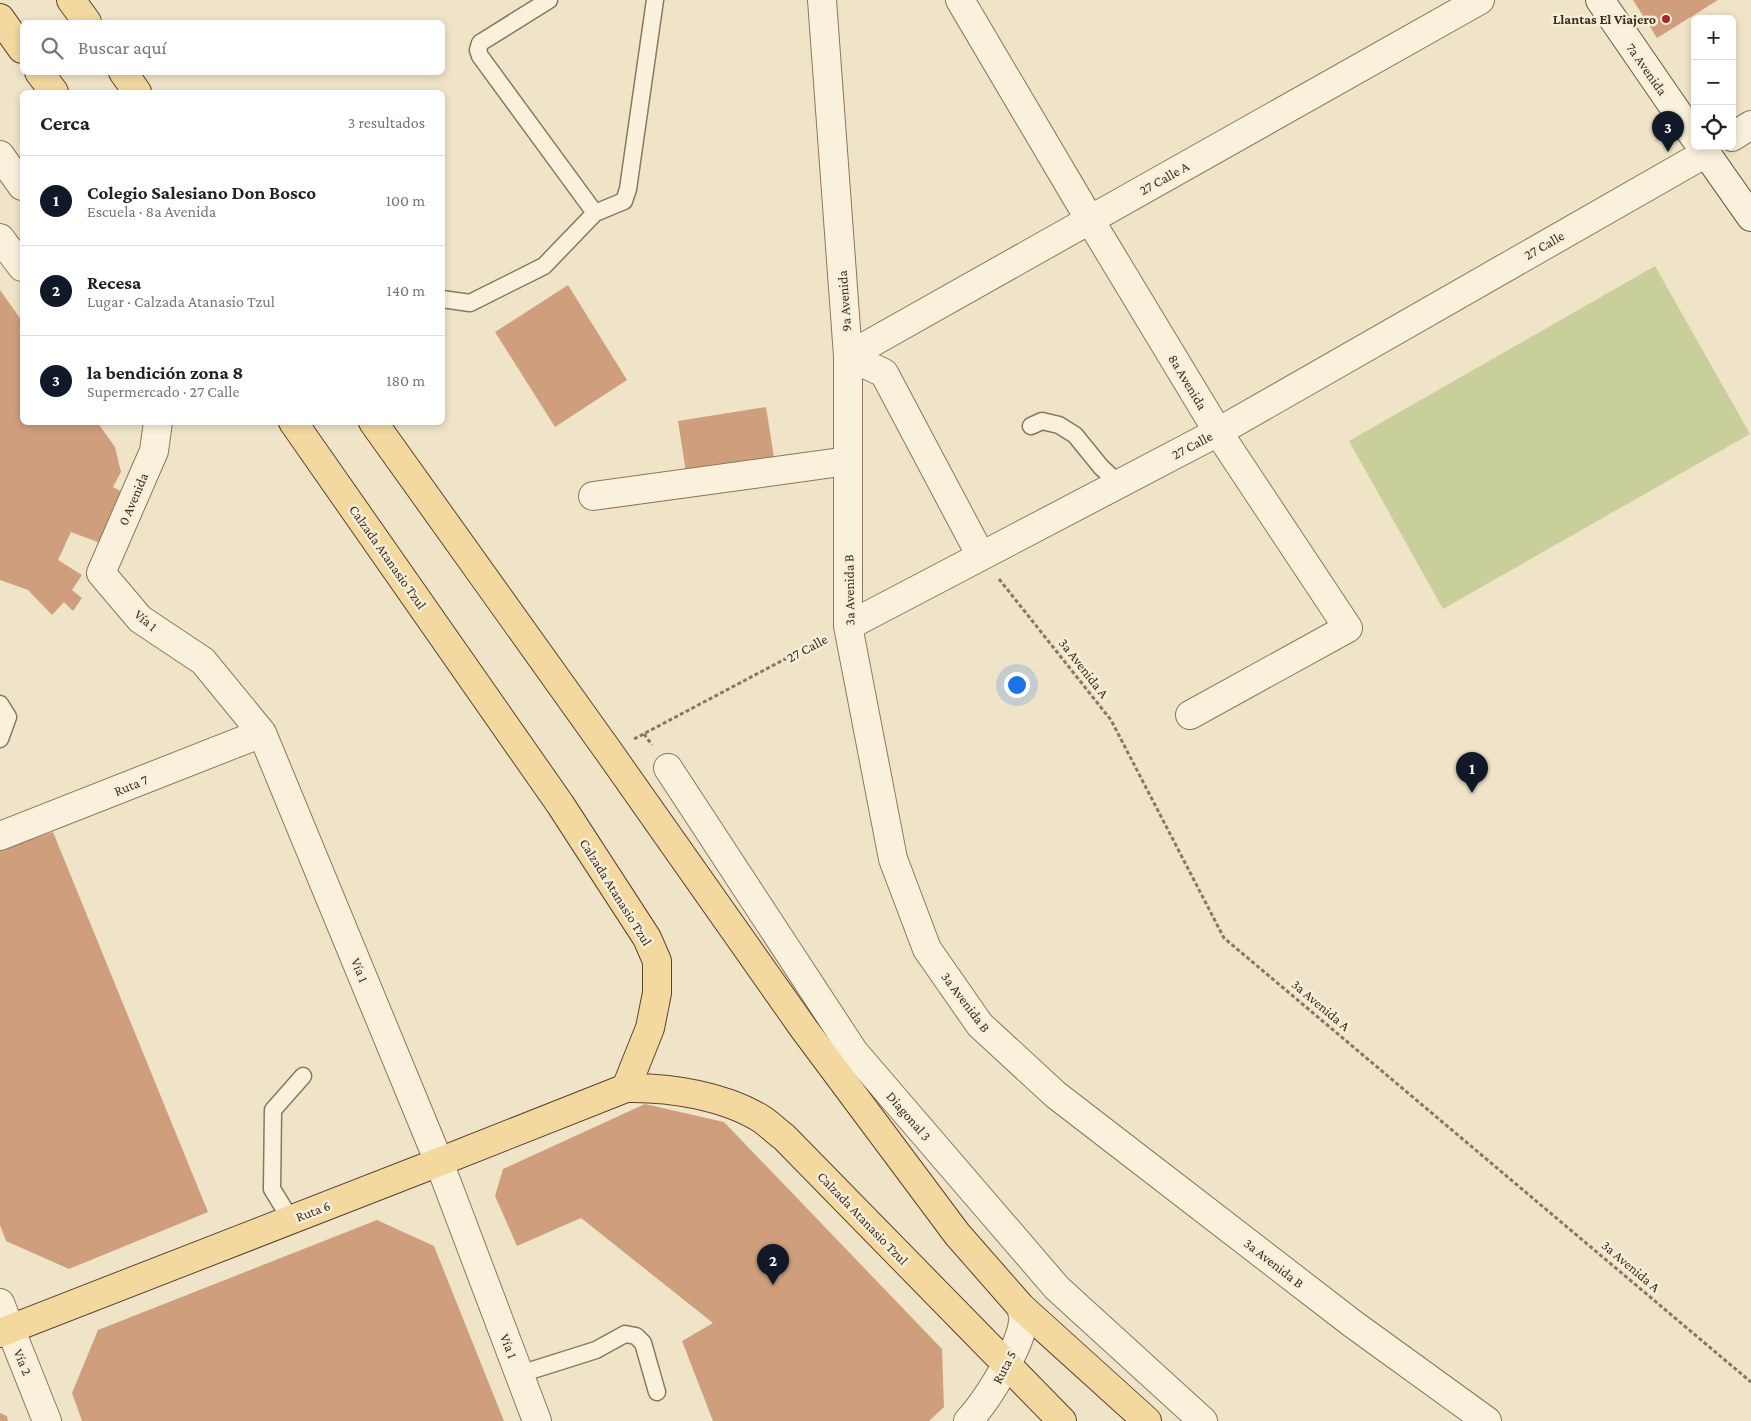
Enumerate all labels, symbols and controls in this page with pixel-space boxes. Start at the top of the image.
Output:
place label: Llantas El Viajero [1553,11,1656,28]
marker: Llantas El Viajero [1660,13,1672,25]
map controls [1691,15,1736,150]
button: + [1691,15,1736,60]
search box [20,20,445,75]
icon: search [38,34,66,62]
text: Buscar aquí [78,37,167,58]
street label: 7a Avenida [1623,40,1671,99]
button: − [1691,60,1736,105]
button: locate [1691,105,1736,150]
text: Cerca [40,111,90,135]
pin: 3 [1652,111,1684,152]
text: 3 resultados [348,114,425,131]
street label: 27 Calle A [1136,158,1192,198]
text: Colegio Salesiano Don Bosco [87,182,316,203]
text: 1 [53,192,59,209]
text: 100 m [386,192,425,209]
text: Escuela · 8a Avenida [87,203,216,220]
street label: 27 Calle [1521,227,1567,263]
street label: 9a Avenida [834,269,854,332]
text: Recesa [87,272,141,293]
text: 2 [52,282,60,299]
text: 140 m [387,282,425,299]
text: Lugar · Calzada Atanasio Tzul [87,293,275,310]
street label: 8a Avenida [1165,351,1211,413]
text: la bendición zona 8 [87,362,243,383]
text: 3 [52,372,60,389]
text: 180 m [386,372,425,389]
text: Supermercado · 27 Calle [87,383,240,400]
street label: 27 Calle [1169,428,1215,462]
street label: 0 Avenida [115,470,151,528]
street label: Calzada Atanasio Tzul [346,502,430,612]
street label: 3a Avenida B [840,554,858,626]
street label: Vía 1 [131,606,161,634]
street label: 27 Calle [784,631,830,665]
street label: 3a Avenida A [1056,635,1112,701]
your location [1004,672,1030,698]
pin: 1 [1456,752,1488,793]
street label: Ruta 7 [112,771,151,799]
street label: Calzada Atanasio Tzul [577,835,656,949]
street label: Vía 1 [348,955,372,985]
street label: 3a Avenida B [938,969,994,1036]
street label: 3a Avenida A [1288,976,1354,1034]
street label: Diagonal 3 [883,1088,935,1144]
street label: Calzada Atanasio Tzul [814,1168,912,1268]
street label: Ruta 6 [293,1197,333,1225]
street label: 3a Avenida B [1241,1235,1307,1291]
street label: 3a Avenida A [1598,1237,1664,1295]
pin: 2 [757,1244,789,1285]
street label: Vía 1 [497,1331,521,1361]
street label: Vía 2 [10,1346,36,1378]
street label: Ruta 5 [989,1348,1019,1386]

